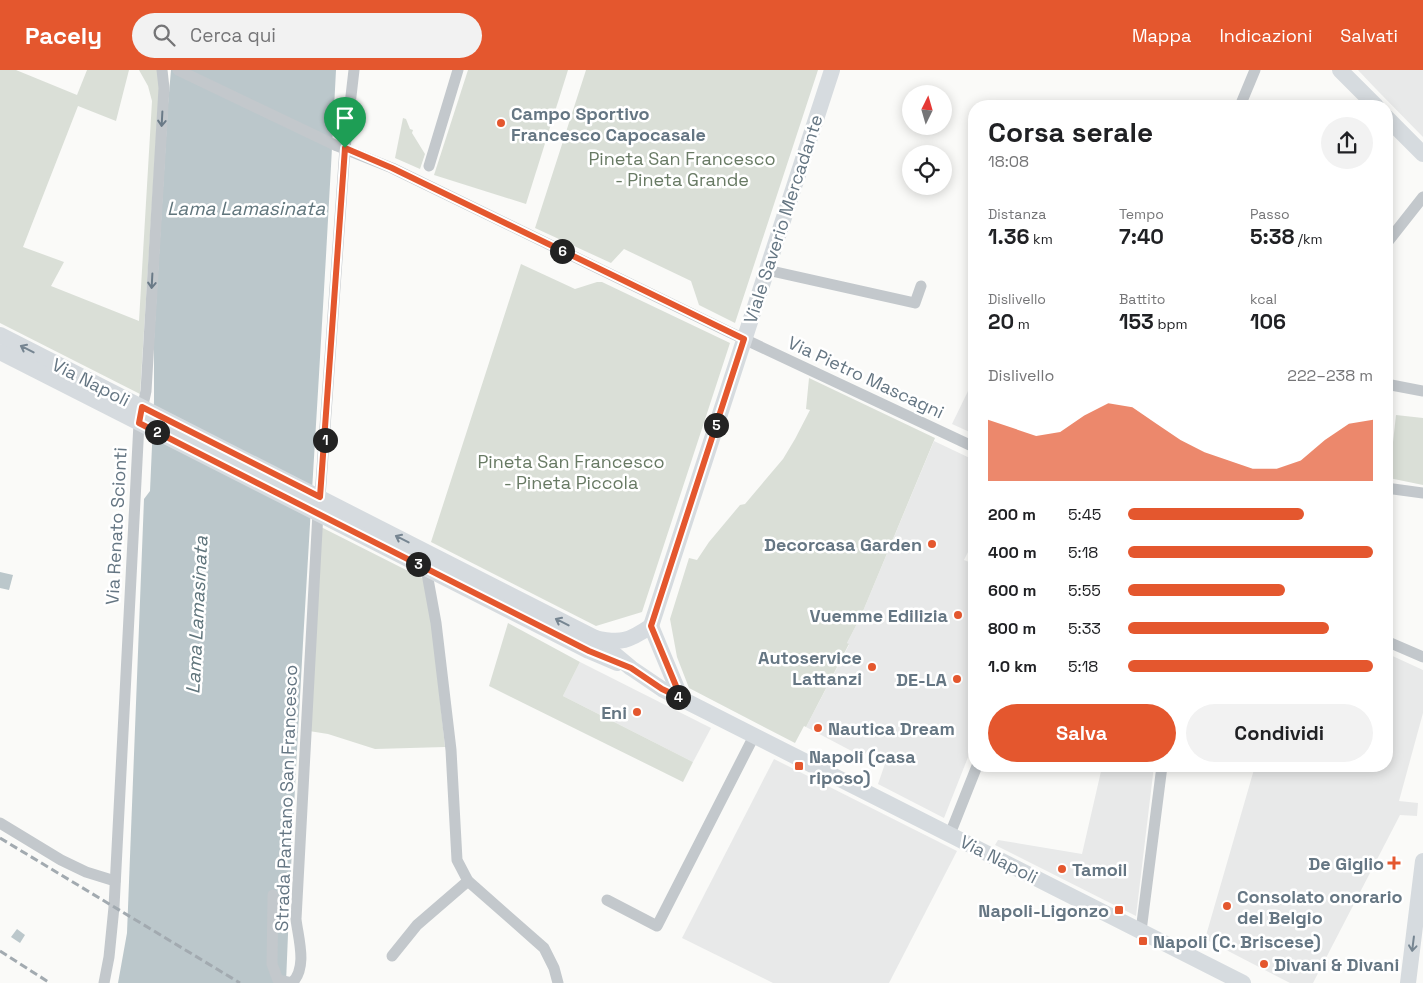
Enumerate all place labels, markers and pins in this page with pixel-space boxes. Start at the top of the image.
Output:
pin [324,97,366,148]
place label: Campo Sportivo Francesco Capocasale [511,102,706,146]
marker: Campo Sportivo Francesco Capocasale [495,117,507,129]
pin: 6 [550,238,574,264]
pin: 5 [704,412,728,438]
pin: 2 [144,420,170,444]
pin: 1 [312,428,338,452]
place label: Decorcasa Garden [764,533,922,556]
marker: Decorcasa Garden [926,538,938,550]
pin: 3 [406,552,430,576]
place label: Vuemme Edilizia [810,604,949,627]
marker: Vuemme Edilizia [952,609,964,621]
place label: Autoservice Lattanzi [758,646,862,690]
marker: Autoservice Lattanzi [866,661,878,673]
place label: DE-LA [896,668,948,691]
marker: DE-LA [951,673,963,685]
pin: 4 [666,684,690,710]
place label: Eni [601,701,627,724]
marker: Eni [631,706,643,718]
place label: Nautica Dream [828,717,955,740]
marker: Nautica Dream [812,722,824,734]
place label: Napoli (casa riposo) [809,745,916,789]
marker: Napoli (casa riposo) [793,760,805,772]
place label: De Giglio [1308,852,1384,875]
marker: De Giglio [1388,857,1400,869]
place label: Tamoil [1072,858,1127,881]
marker: Tamoil [1056,863,1068,875]
place label: Consolato onorario del Belgio [1237,885,1403,929]
place label: Napoli-Ligonzo [978,899,1109,922]
marker: Consolato onorario del Belgio [1221,900,1233,912]
marker: Napoli-Ligonzo [1113,904,1125,916]
place label: Napoli (C. Briscese) [1153,930,1321,953]
marker: Napoli (C. Briscese) [1137,935,1149,947]
place label: Divani & Divani [1274,953,1399,976]
marker: Divani & Divani [1258,958,1270,970]

